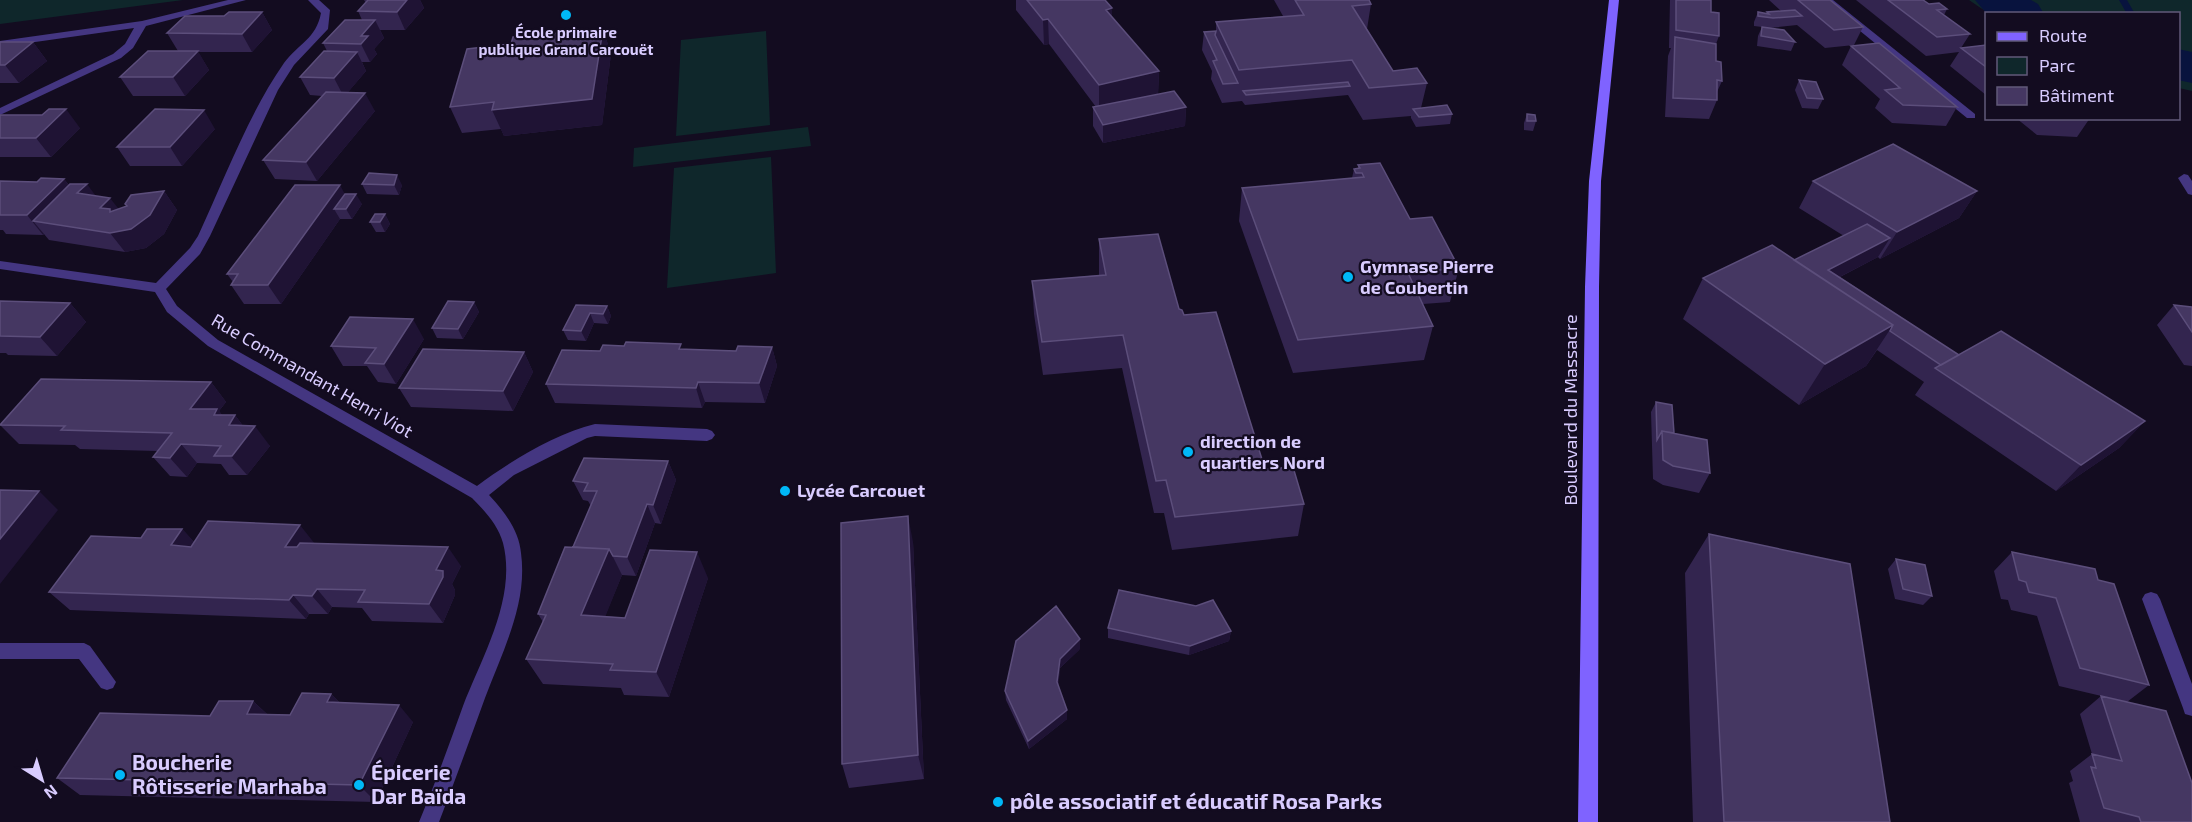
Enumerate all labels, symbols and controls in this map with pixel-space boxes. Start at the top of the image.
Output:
marker: École primaire publique Grand Carcouët [559,8,573,22]
legend [1985,12,2180,120]
place label: École primaire publique Grand Carcouët [479,22,653,58]
text: Route [2039,24,2087,46]
text: Parc [2039,54,2075,76]
text: Bâtiment [2039,84,2114,106]
place label: Gymnase Pierre de Coubertin [1360,255,1494,298]
marker: Gymnase Pierre de Coubertin [1341,270,1355,284]
street label: Rue Commandant Henri Viot [208,308,417,442]
street label: Boulevard du Massacre [1559,314,1581,506]
place label: direction de quartiers Nord [1200,430,1325,473]
marker: direction de quartiers Nord [1181,445,1195,459]
place label: Lycée Carcouet [797,479,926,501]
marker: Lycée Carcouet [778,484,792,498]
place label: Boucherie Rôtisserie Marhaba [132,749,327,798]
north arrow [12,750,72,810]
place label: Épicerie Dar Baïda [371,759,466,808]
marker: Boucherie Rôtisserie Marhaba [113,768,127,782]
marker: Épicerie Dar Baïda [352,778,366,792]
text: N [41,781,62,803]
place label: pôle associatif et éducatif Rosa Parks [1010,788,1382,813]
marker: pôle associatif et éducatif Rosa Parks [991,795,1005,809]

